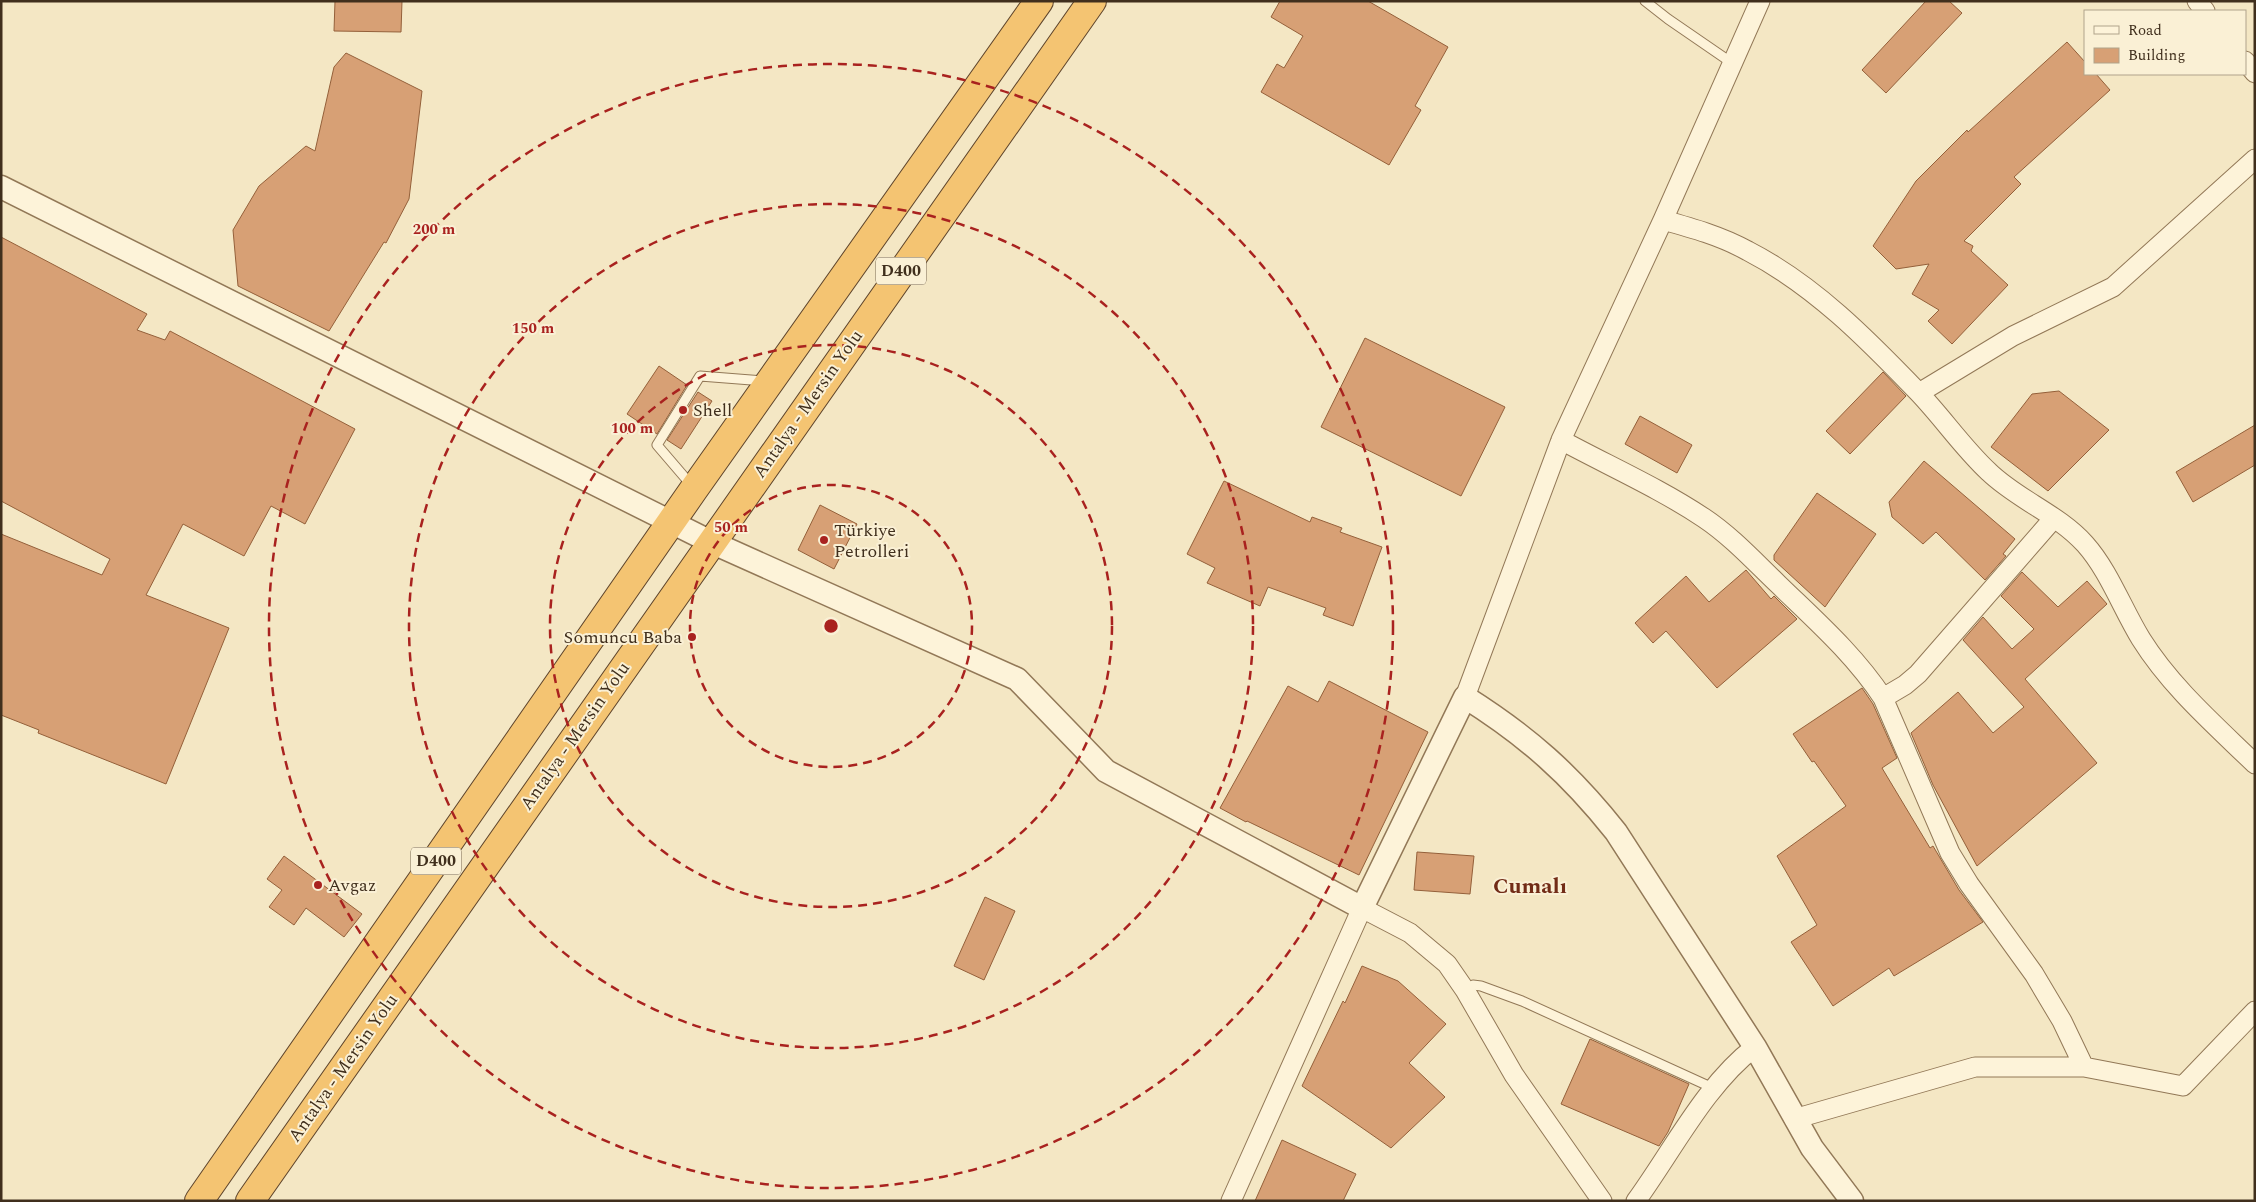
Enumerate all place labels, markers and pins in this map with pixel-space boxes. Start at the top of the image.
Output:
place label: Shell [693,397,732,424]
marker: Shell [677,404,689,416]
place label: Türkiye Petrolleri [834,517,909,565]
marker: Türkiye Petrolleri [818,534,830,546]
centre of rings [822,617,840,635]
place label: Somuncu Baba [564,624,682,651]
marker: Somuncu Baba [686,631,698,643]
place label: Avgaz [328,872,376,899]
marker: Avgaz [312,879,324,891]

